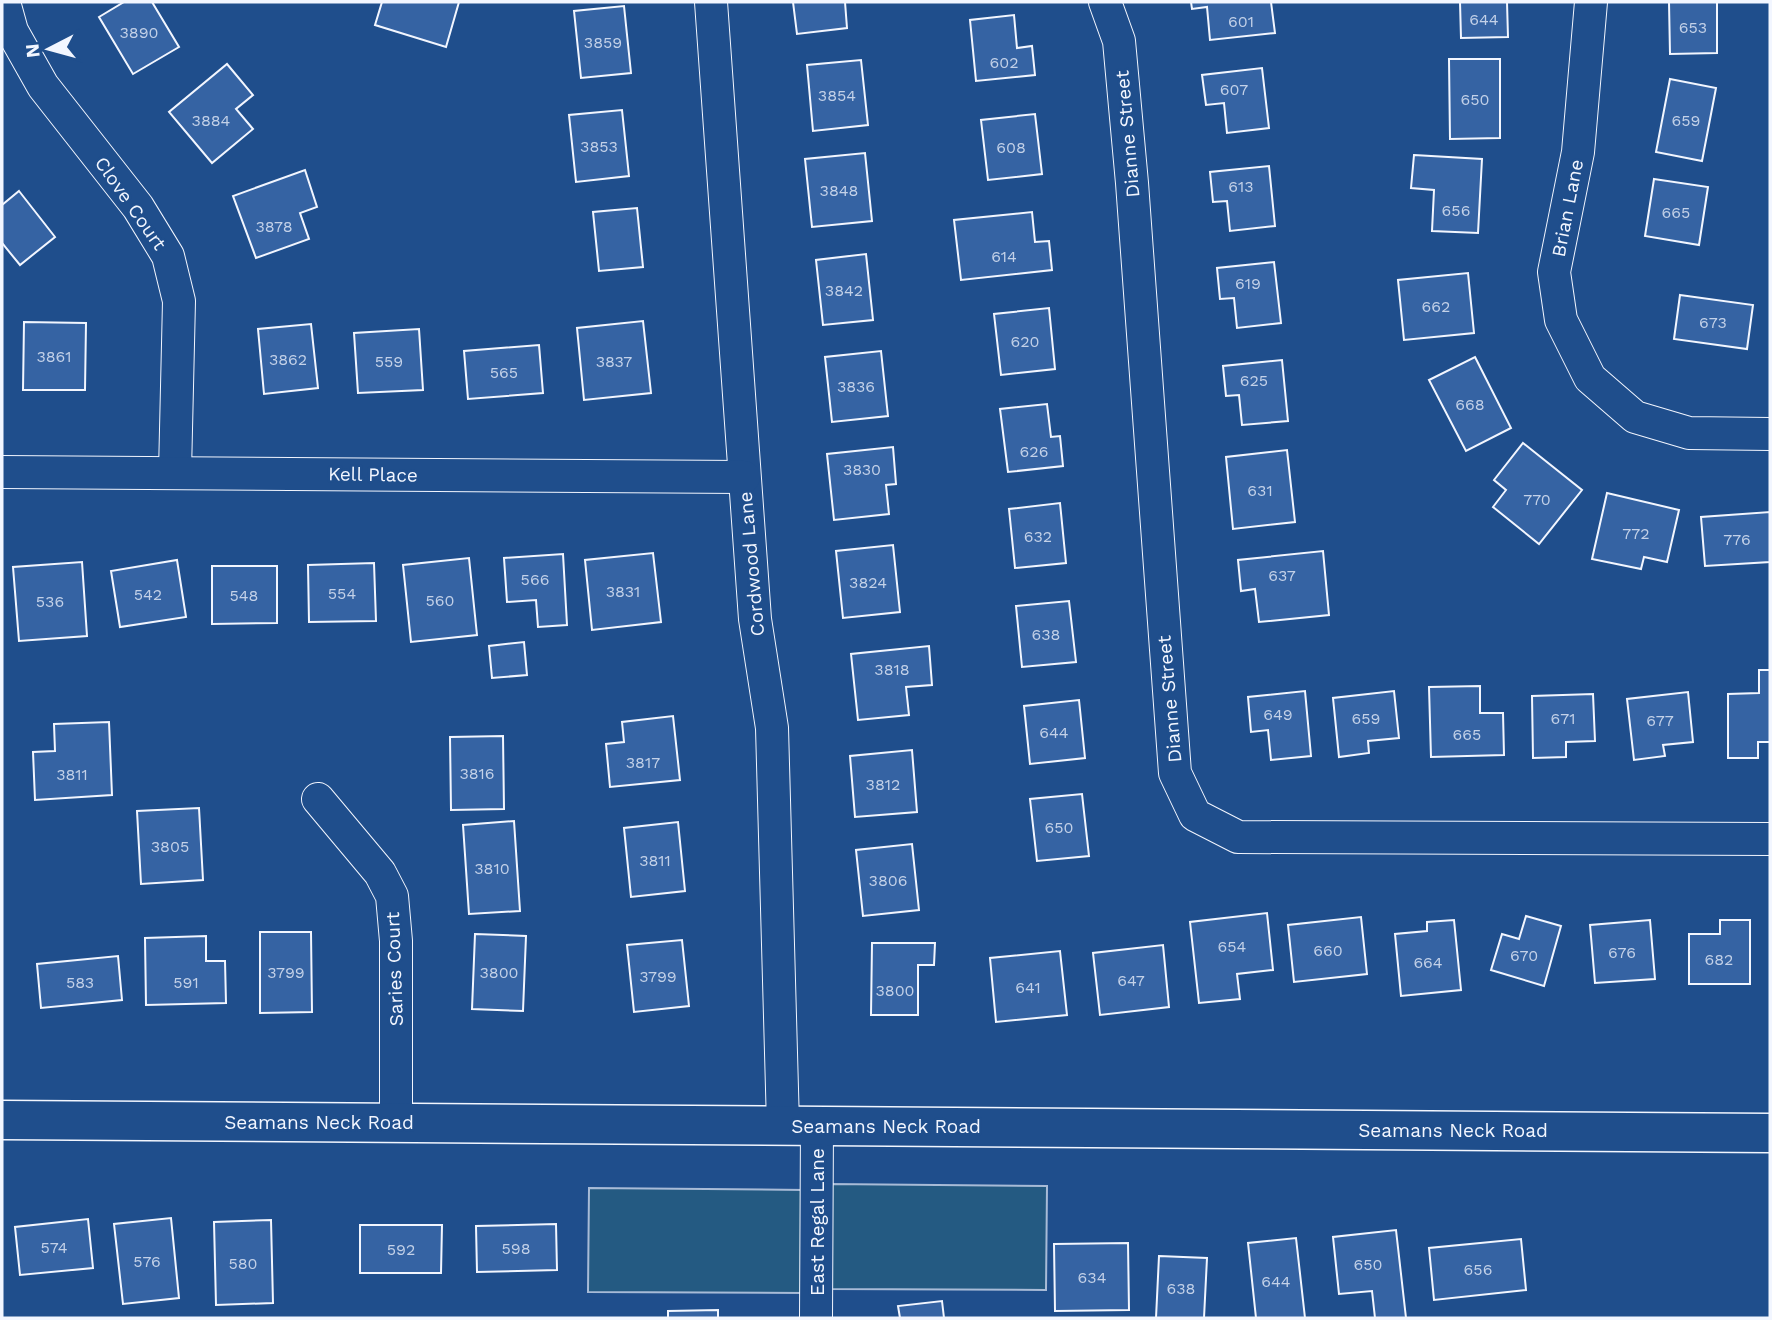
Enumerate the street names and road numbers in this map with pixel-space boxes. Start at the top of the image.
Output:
street label: Dianne Street [1110,69,1145,199]
street label: Clove Court [90,152,171,255]
street label: Brian Lane [1547,157,1588,259]
street label: Kell Place [328,462,418,487]
street label: Cordwood Lane [734,491,769,637]
street label: Dianne Street [1152,634,1187,764]
street label: Saries Court [381,911,408,1027]
street label: Seamans Neck Road [224,1111,414,1134]
street label: Seamans Neck Road [791,1115,981,1138]
street label: Seamans Neck Road [1358,1119,1548,1142]
street label: East Regal Lane [806,1148,829,1296]

